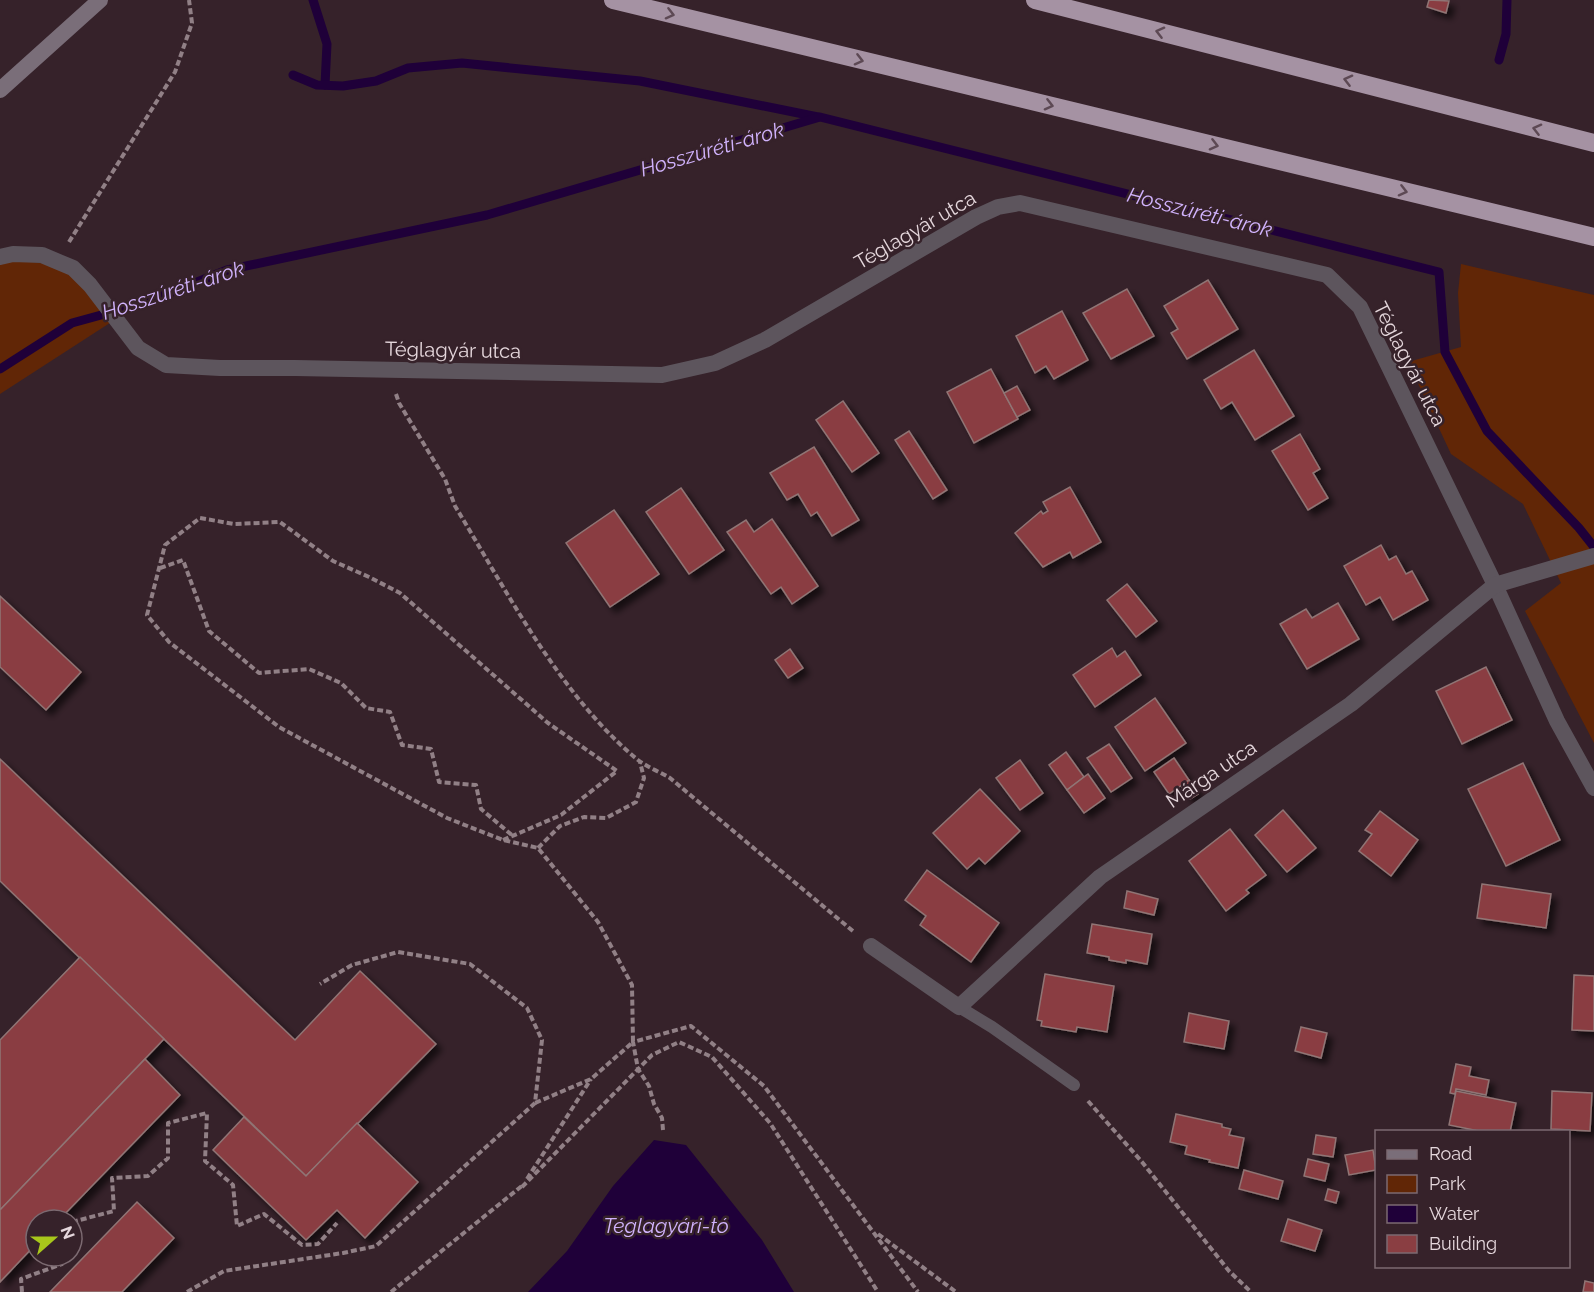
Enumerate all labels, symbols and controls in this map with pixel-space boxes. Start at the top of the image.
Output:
one-way arrow [665,6,675,19]
one-way arrow [1155,27,1165,39]
one-way arrow [854,52,864,65]
one-way arrow [1344,75,1354,88]
one-way arrow [1044,98,1054,111]
water label: Hosszúréti-árok [637,117,787,181]
one-way arrow [1532,123,1542,136]
one-way arrow [1209,138,1219,151]
water label: Hosszúréti-árok [1125,182,1275,242]
one-way arrow [1398,184,1408,197]
street label: Téglagyár utca [850,186,980,274]
water label: Hosszúréti-árok [98,255,248,325]
street label: Téglagyár utca [1368,298,1452,430]
street label: Téglagyár utca [385,337,521,363]
street label: Márga utca [1161,735,1261,813]
legend [1375,1130,1570,1268]
text: Road [1429,1143,1472,1164]
text: Park [1429,1173,1466,1194]
text: Water [1429,1203,1480,1224]
north arrow [24,1208,84,1268]
water label: Téglagyári-tó [603,1213,729,1238]
text: N [56,1224,79,1242]
text: Building [1429,1233,1497,1254]

